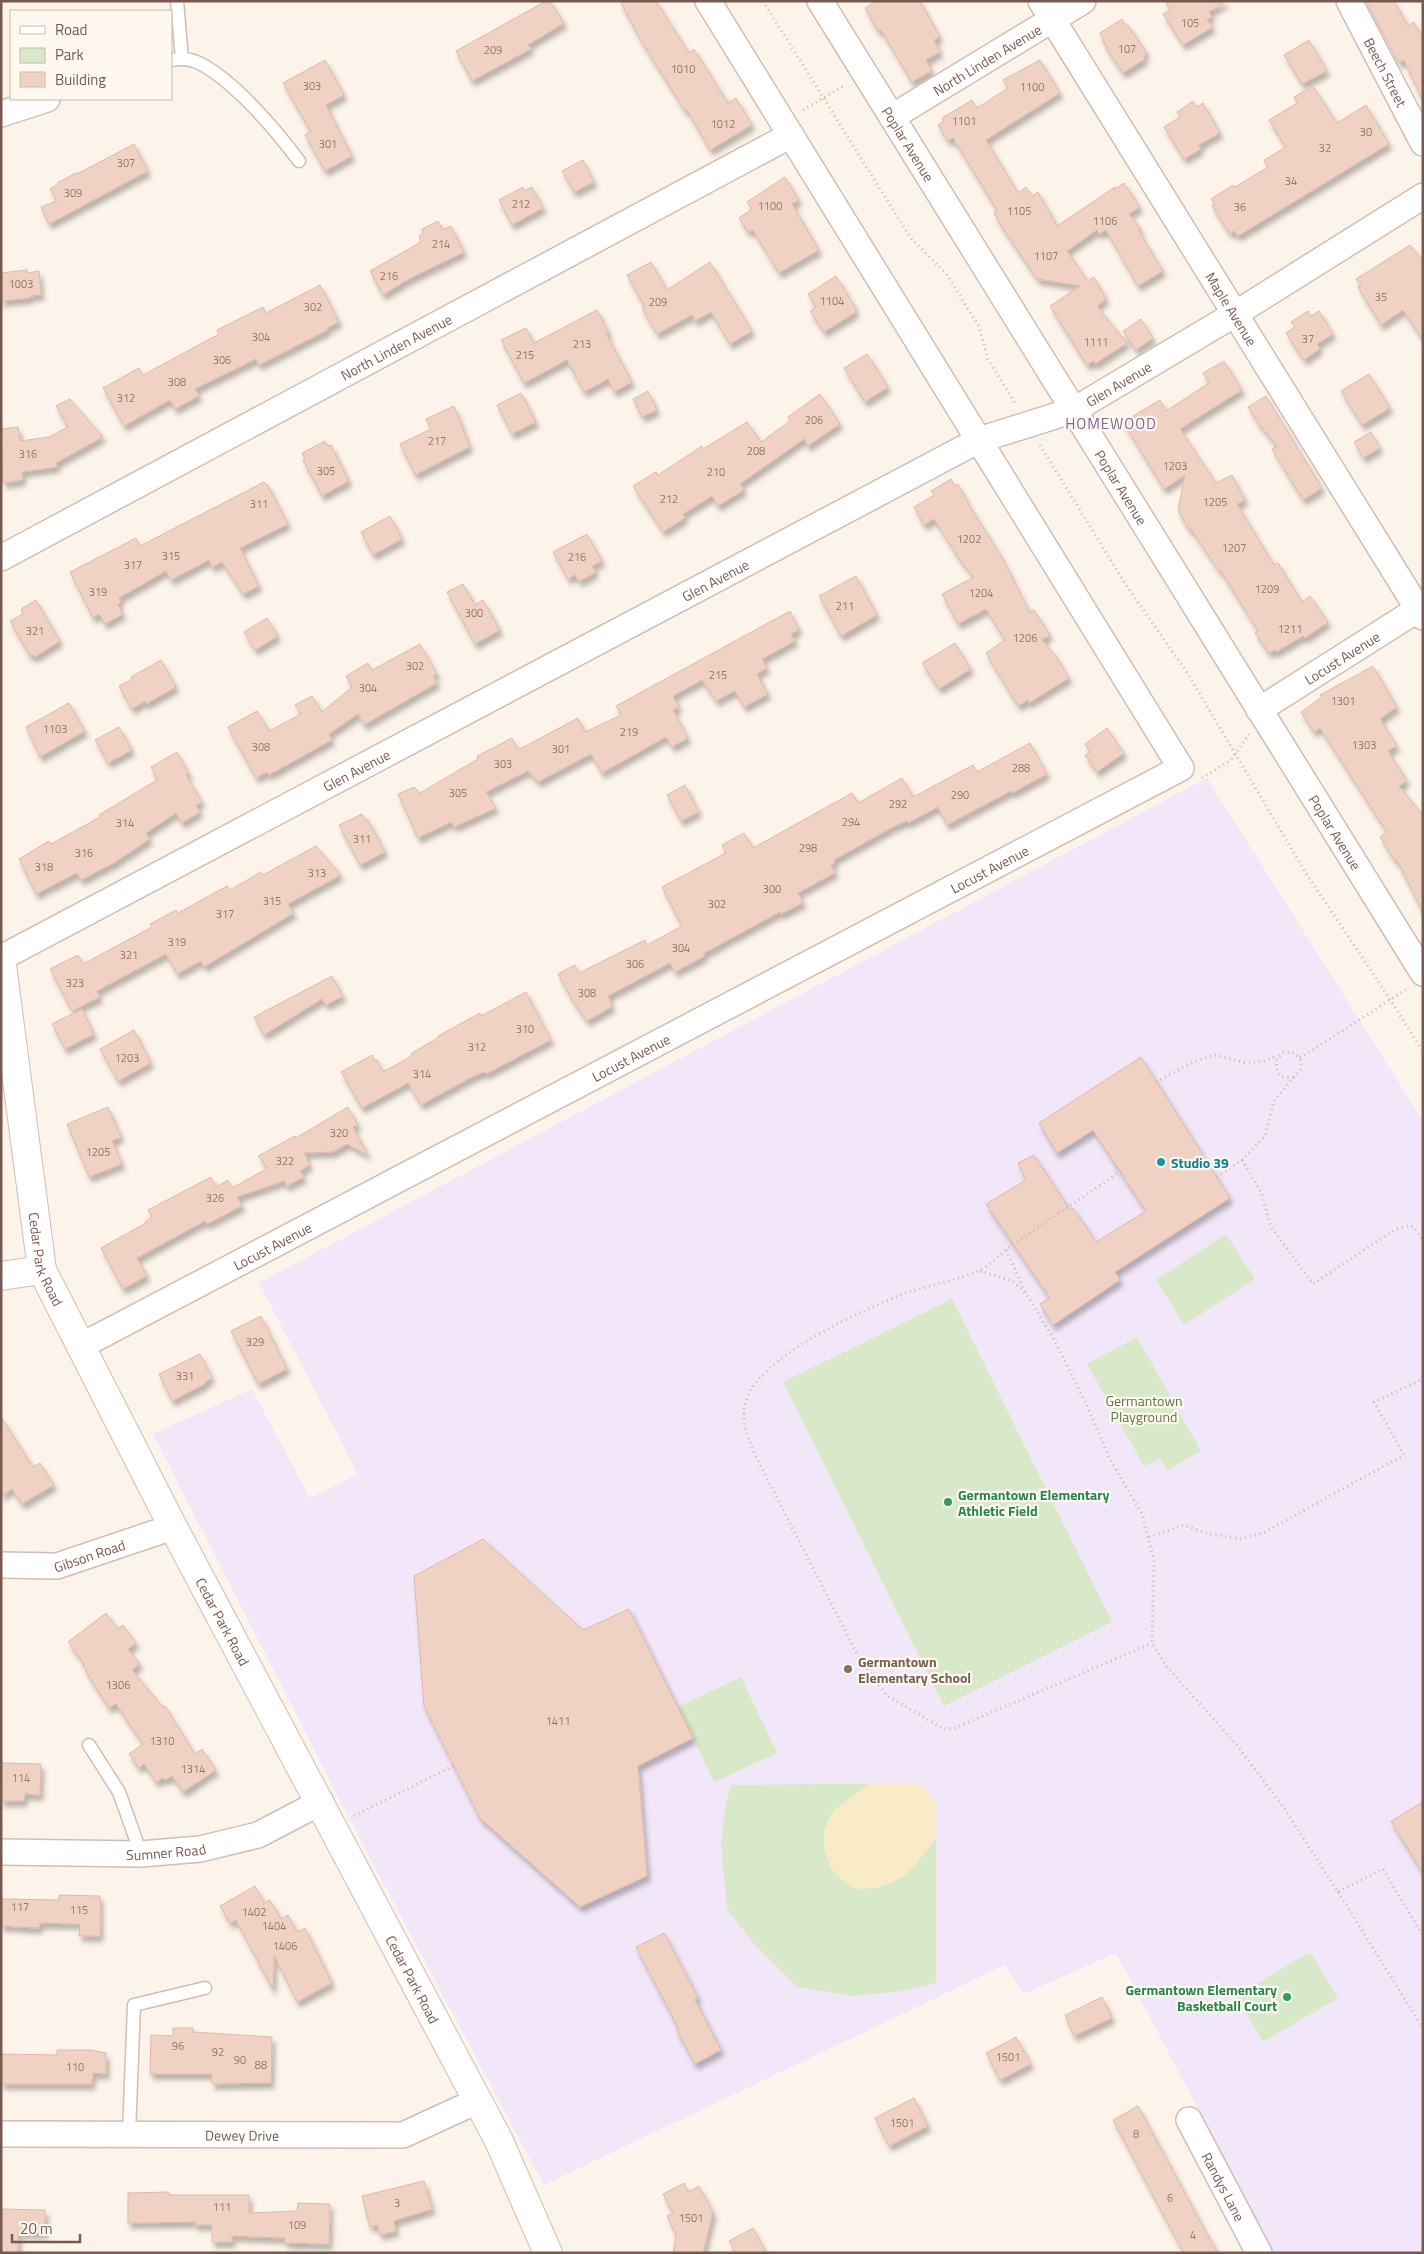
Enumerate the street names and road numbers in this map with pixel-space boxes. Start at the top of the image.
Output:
street label: North Linden Avenue [929,18,1045,100]
street label: Beech Street [1359,34,1413,110]
street label: Poplar Avenue [877,102,940,185]
street label: Maple Avenue [1201,268,1263,350]
street label: North Linden Avenue [337,308,455,385]
street label: Glen Avenue [1081,356,1155,411]
street label: Poplar Avenue [1090,445,1153,529]
street label: Glen Avenue [678,553,752,606]
street label: Locust Avenue [1300,626,1384,689]
street label: Glen Avenue [319,743,394,796]
street label: Poplar Avenue [1304,790,1367,874]
street label: Locust Avenue [946,839,1032,898]
street label: Locust Avenue [588,1028,674,1086]
street label: Cedar Park Road [24,1211,69,1309]
street label: Locust Avenue [229,1216,315,1275]
street label: Gibson Road [51,1533,128,1577]
street label: Cedar Park Road [191,1574,255,1669]
street label: Sumner Road [126,1837,208,1865]
street label: Cedar Park Road [381,1931,445,2027]
street label: Dewey Drive [205,2124,279,2145]
street label: Randys Lane [1197,2148,1251,2225]

